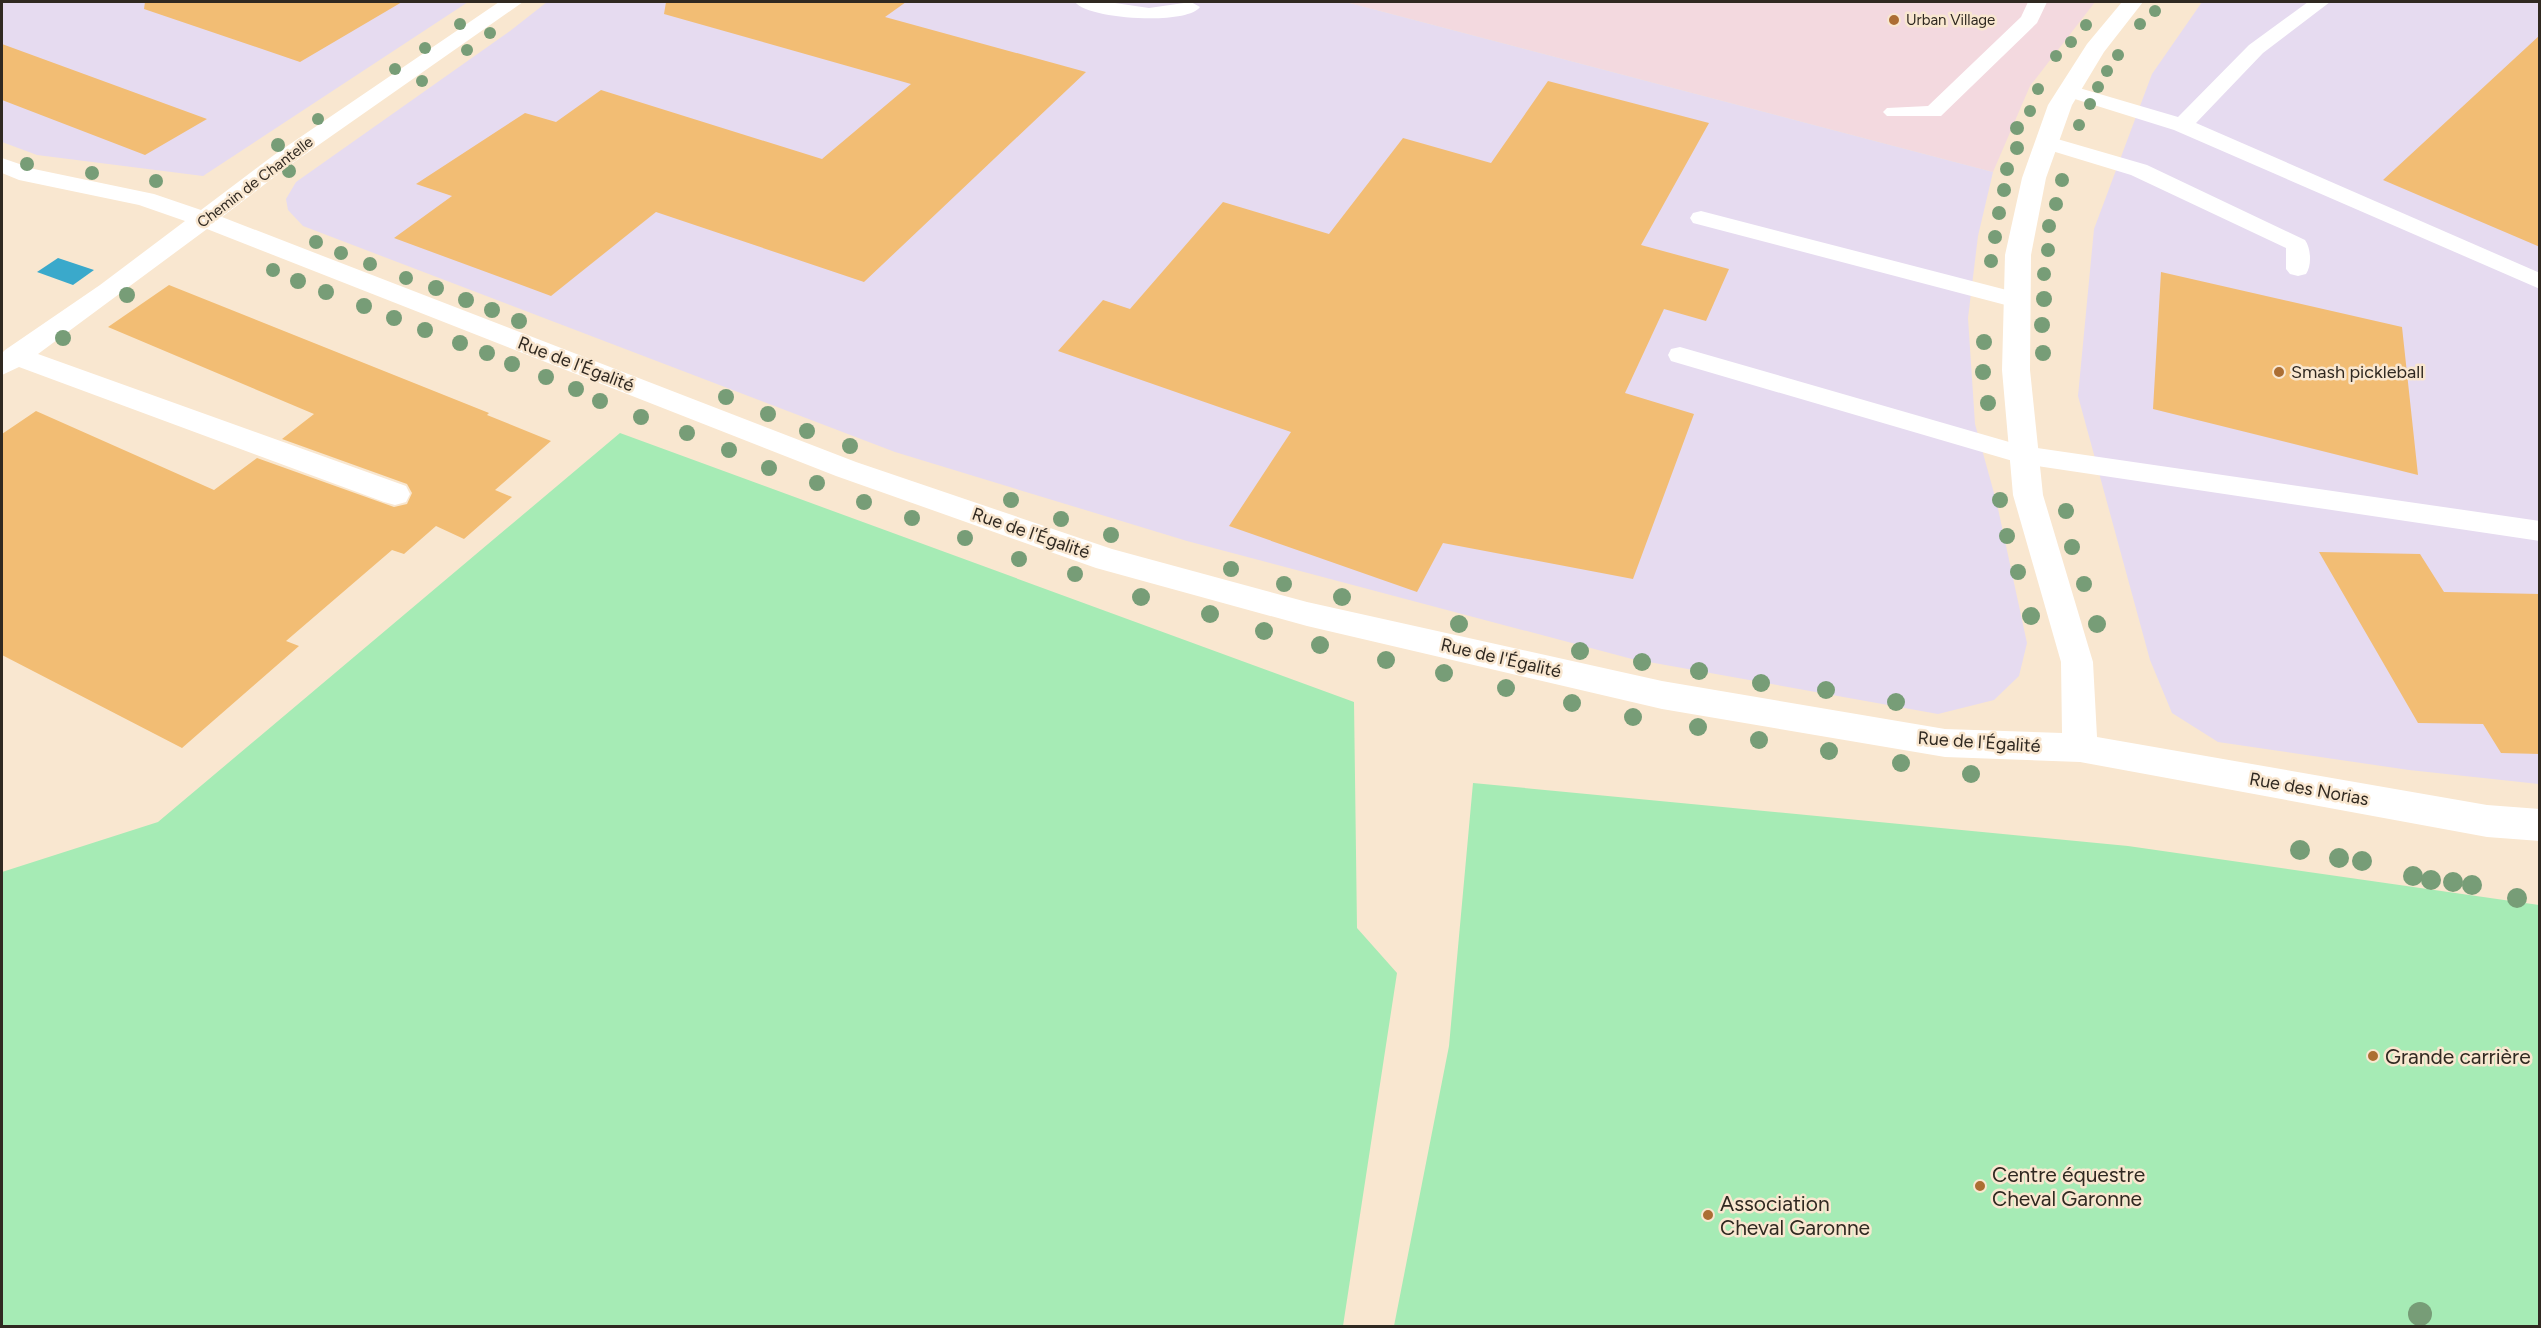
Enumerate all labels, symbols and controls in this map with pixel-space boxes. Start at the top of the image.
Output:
place label: Urban Village [1906,11,1995,29]
marker: Urban Village [1887,13,1901,27]
street label: Chemin de Chantelle [194,133,316,231]
street label: Rue de l'Égalité [515,332,638,396]
place label: Smash pickleball [2291,361,2424,383]
marker: Smash pickleball [2272,365,2286,379]
street label: Rue de l'Égalité [969,503,1093,563]
street label: Rue de l'Égalité [1439,633,1564,683]
street label: Rue de l'Égalité [1917,727,2041,757]
street label: Rue des Norias [2248,768,2370,810]
place label: Grande carrière [2385,1044,2531,1069]
marker: Grande carrière [2366,1049,2380,1063]
place label: Centre équestre Cheval Garonne [1992,1162,2145,1211]
marker: Centre équestre Cheval Garonne [1973,1179,1987,1193]
place label: Association Cheval Garonne [1720,1191,1870,1240]
marker: Association Cheval Garonne [1701,1208,1715,1222]

